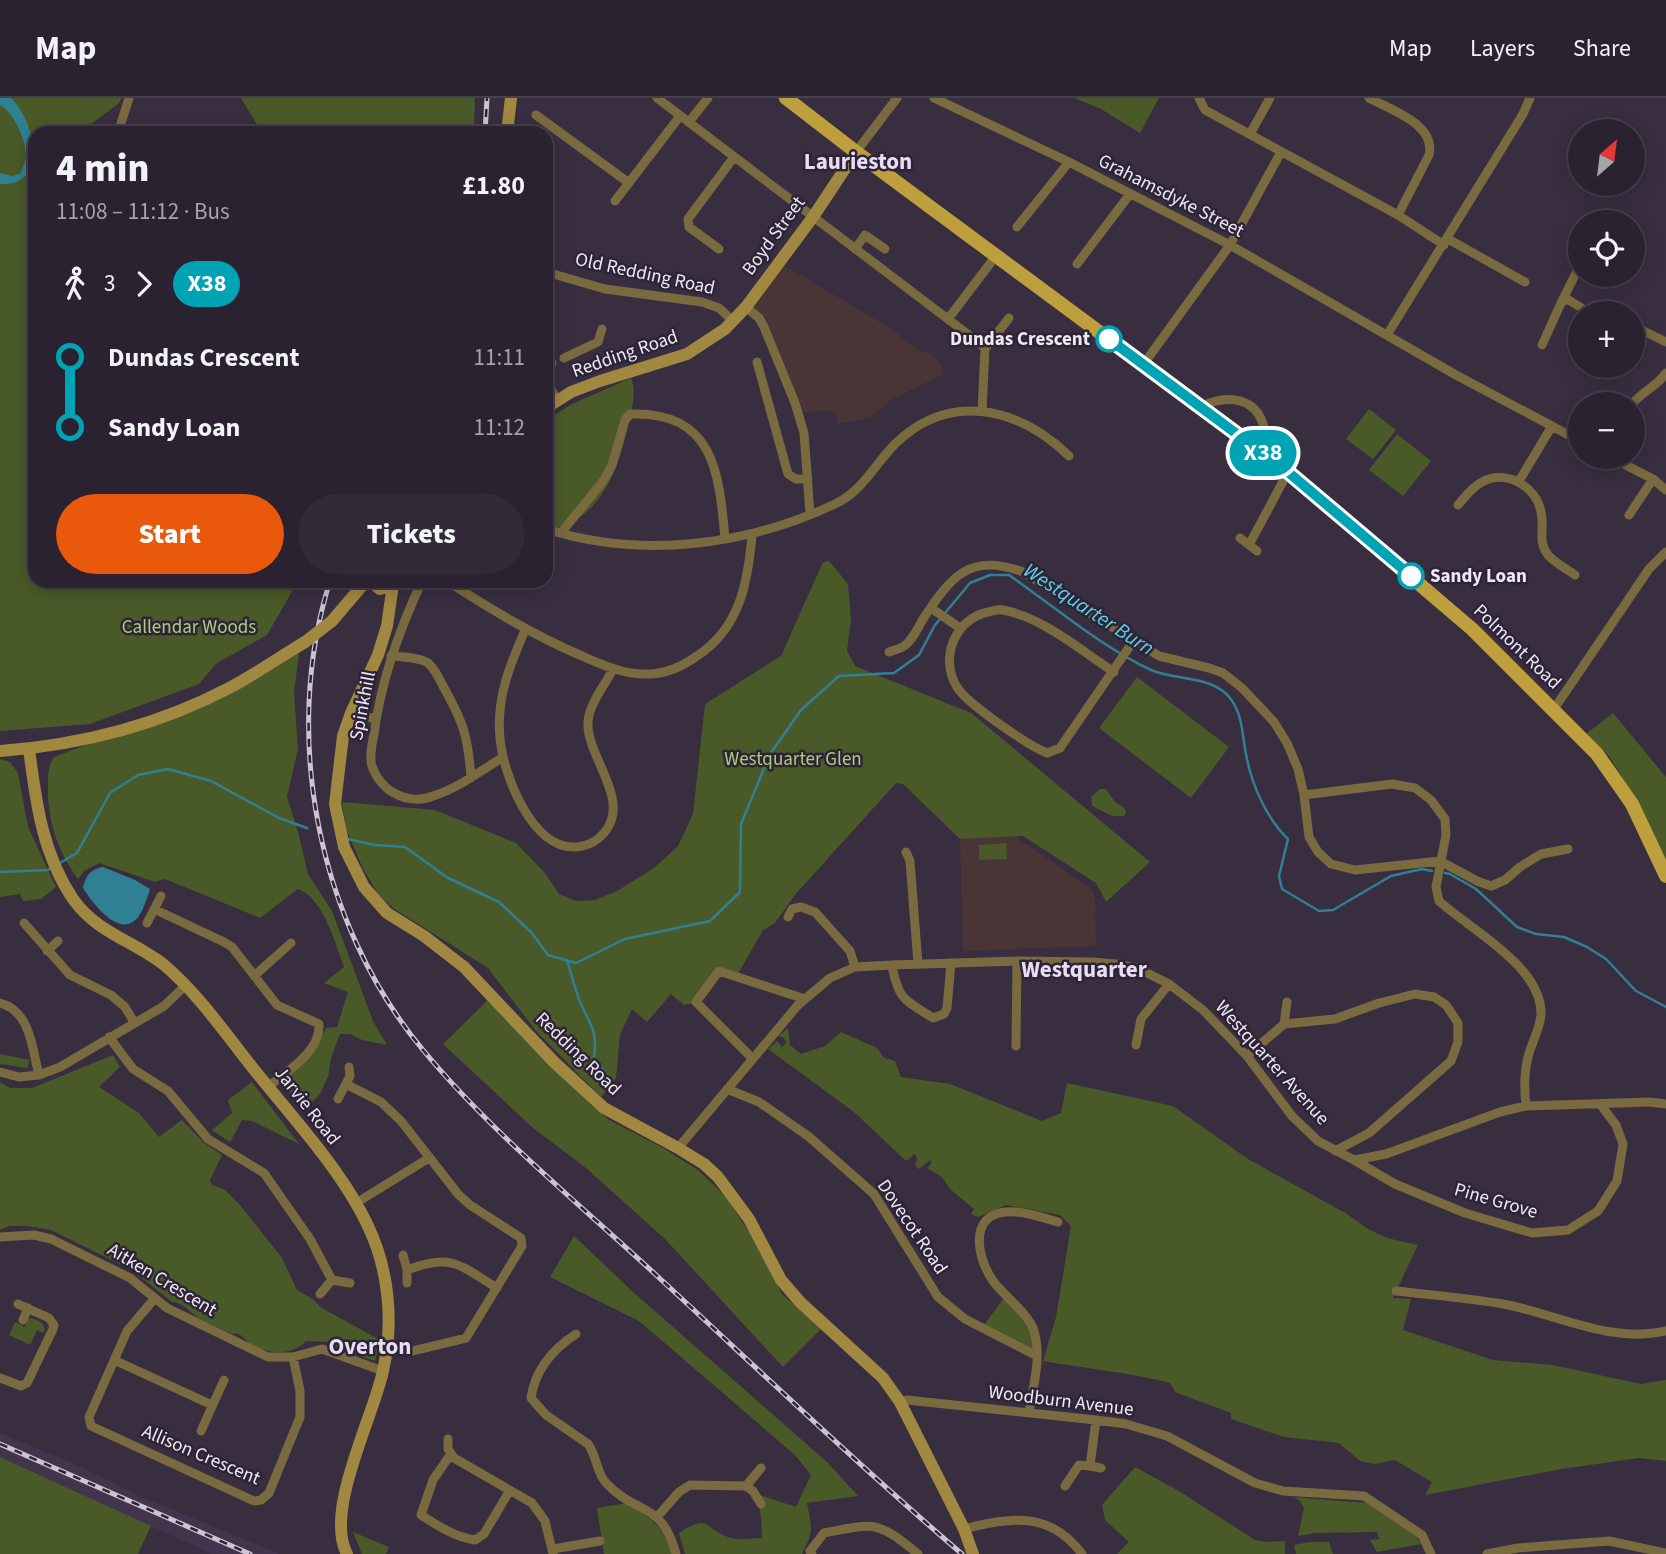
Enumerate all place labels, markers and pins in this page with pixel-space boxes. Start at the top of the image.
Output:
place label: Dundas Crescent [950,326,1090,353]
marker: Dundas Crescent [1096,326,1122,352]
marker: Sandy Loan [1398,563,1424,589]
place label: Sandy Loan [1430,563,1527,590]

